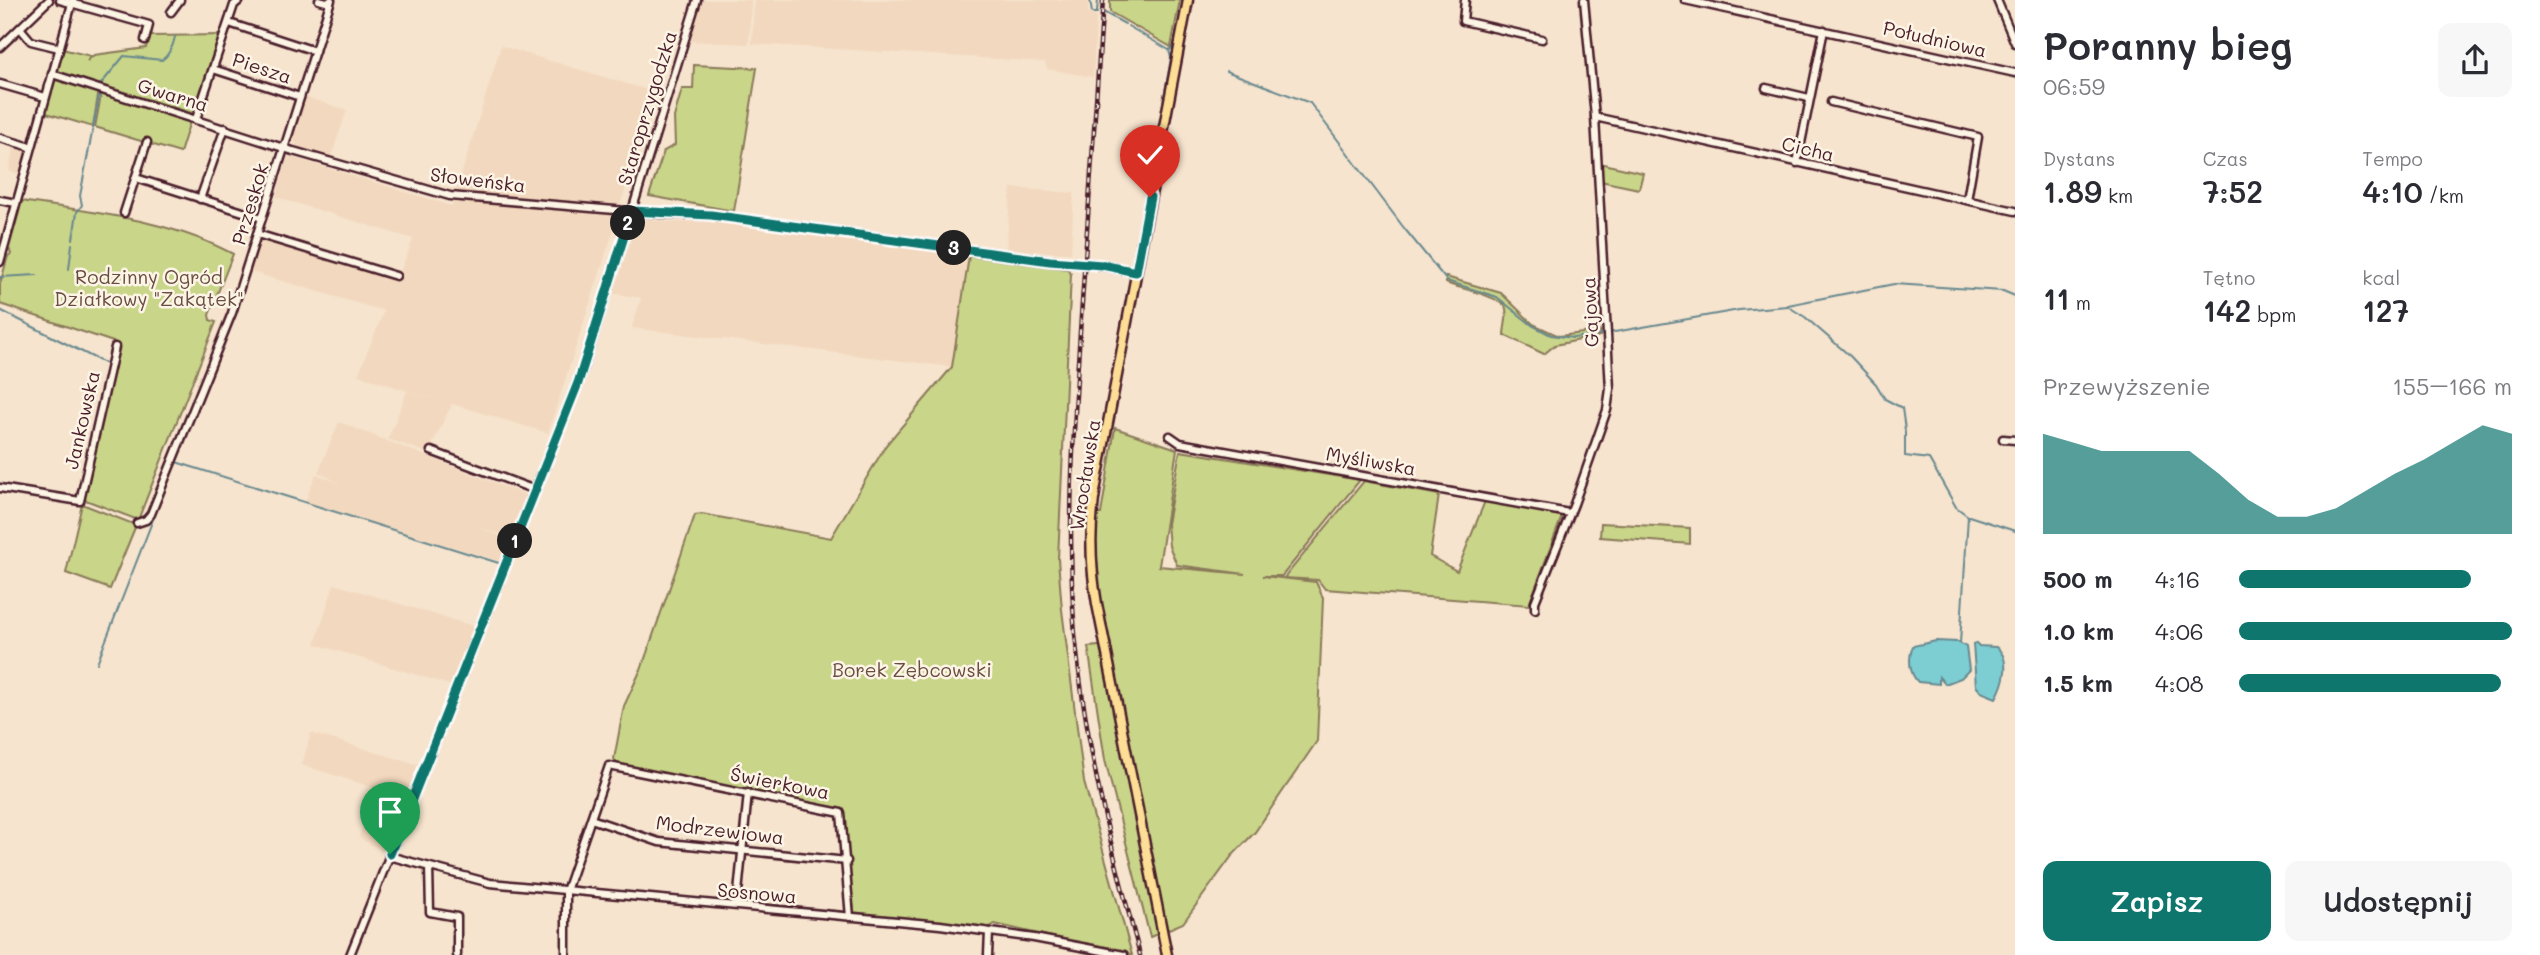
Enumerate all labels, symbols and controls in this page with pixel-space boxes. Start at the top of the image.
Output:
street label: Południowa [1881,14,1989,63]
text: Poranny bieg [2043,20,2293,70]
button: share [2438,23,2512,97]
street label: Staroprzygodzka [611,28,682,188]
street label: Piesza [229,46,295,89]
text: 06:59 [2043,71,2105,101]
street label: Gwarna [135,72,211,117]
pin [1120,125,1180,197]
street label: Cicha [1779,130,1837,167]
icon: check [1131,136,1169,174]
text: Dystans [2043,146,2115,171]
text: Czas [2203,146,2248,171]
text: Tempo [2362,146,2423,171]
street label: Przeskok [225,160,274,248]
street label: Słoweńska [429,161,527,198]
text: 1.89 [2043,171,2102,211]
text: 7:52 [2203,171,2263,211]
text: 4:10 [2362,171,2423,211]
text: km [2102,183,2133,208]
text: /km [2423,183,2464,208]
pin: 2 [610,206,646,241]
text: 2 [622,210,633,235]
pin: 3 [936,230,972,266]
text: 3 [948,235,959,260]
park label: Rodzinny Ogród Działkowy "Zakątek" [54,264,244,311]
text: Tętno [2203,265,2255,290]
text: kcal [2362,265,2400,290]
street label: Gajowa [1575,276,1604,348]
text: 11 [2043,278,2070,318]
text: m [2070,290,2091,315]
text: 142 [2203,290,2251,330]
text: 127 [2362,290,2409,330]
text: bpm [2251,302,2296,327]
street label: Jankowska [58,368,105,471]
text: Przewyższenie [2043,371,2211,401]
text: 155–166 m [2392,371,2512,401]
street label: Wrocławska [1063,418,1106,532]
street label: Myśliwska [1324,440,1418,481]
pin: 1 [498,524,532,558]
text: 1 [510,528,519,553]
text: 500 m [2043,564,2113,594]
text: 4:16 [2155,564,2200,594]
text: 1.0 km [2043,616,2114,646]
text: 4:06 [2155,616,2204,646]
park label: Borek Zębcowski [832,657,992,682]
text: 1.5 km [2043,668,2113,698]
text: 4:08 [2155,668,2204,698]
street label: Świerkowa [728,761,832,804]
pin [360,782,420,854]
icon: arrive [371,793,409,831]
street label: Modrzewiowa [655,809,785,850]
button: Zapisz [2043,861,2271,941]
button: Udostępnij [2285,861,2512,941]
street label: Sosnowa [716,877,798,908]

